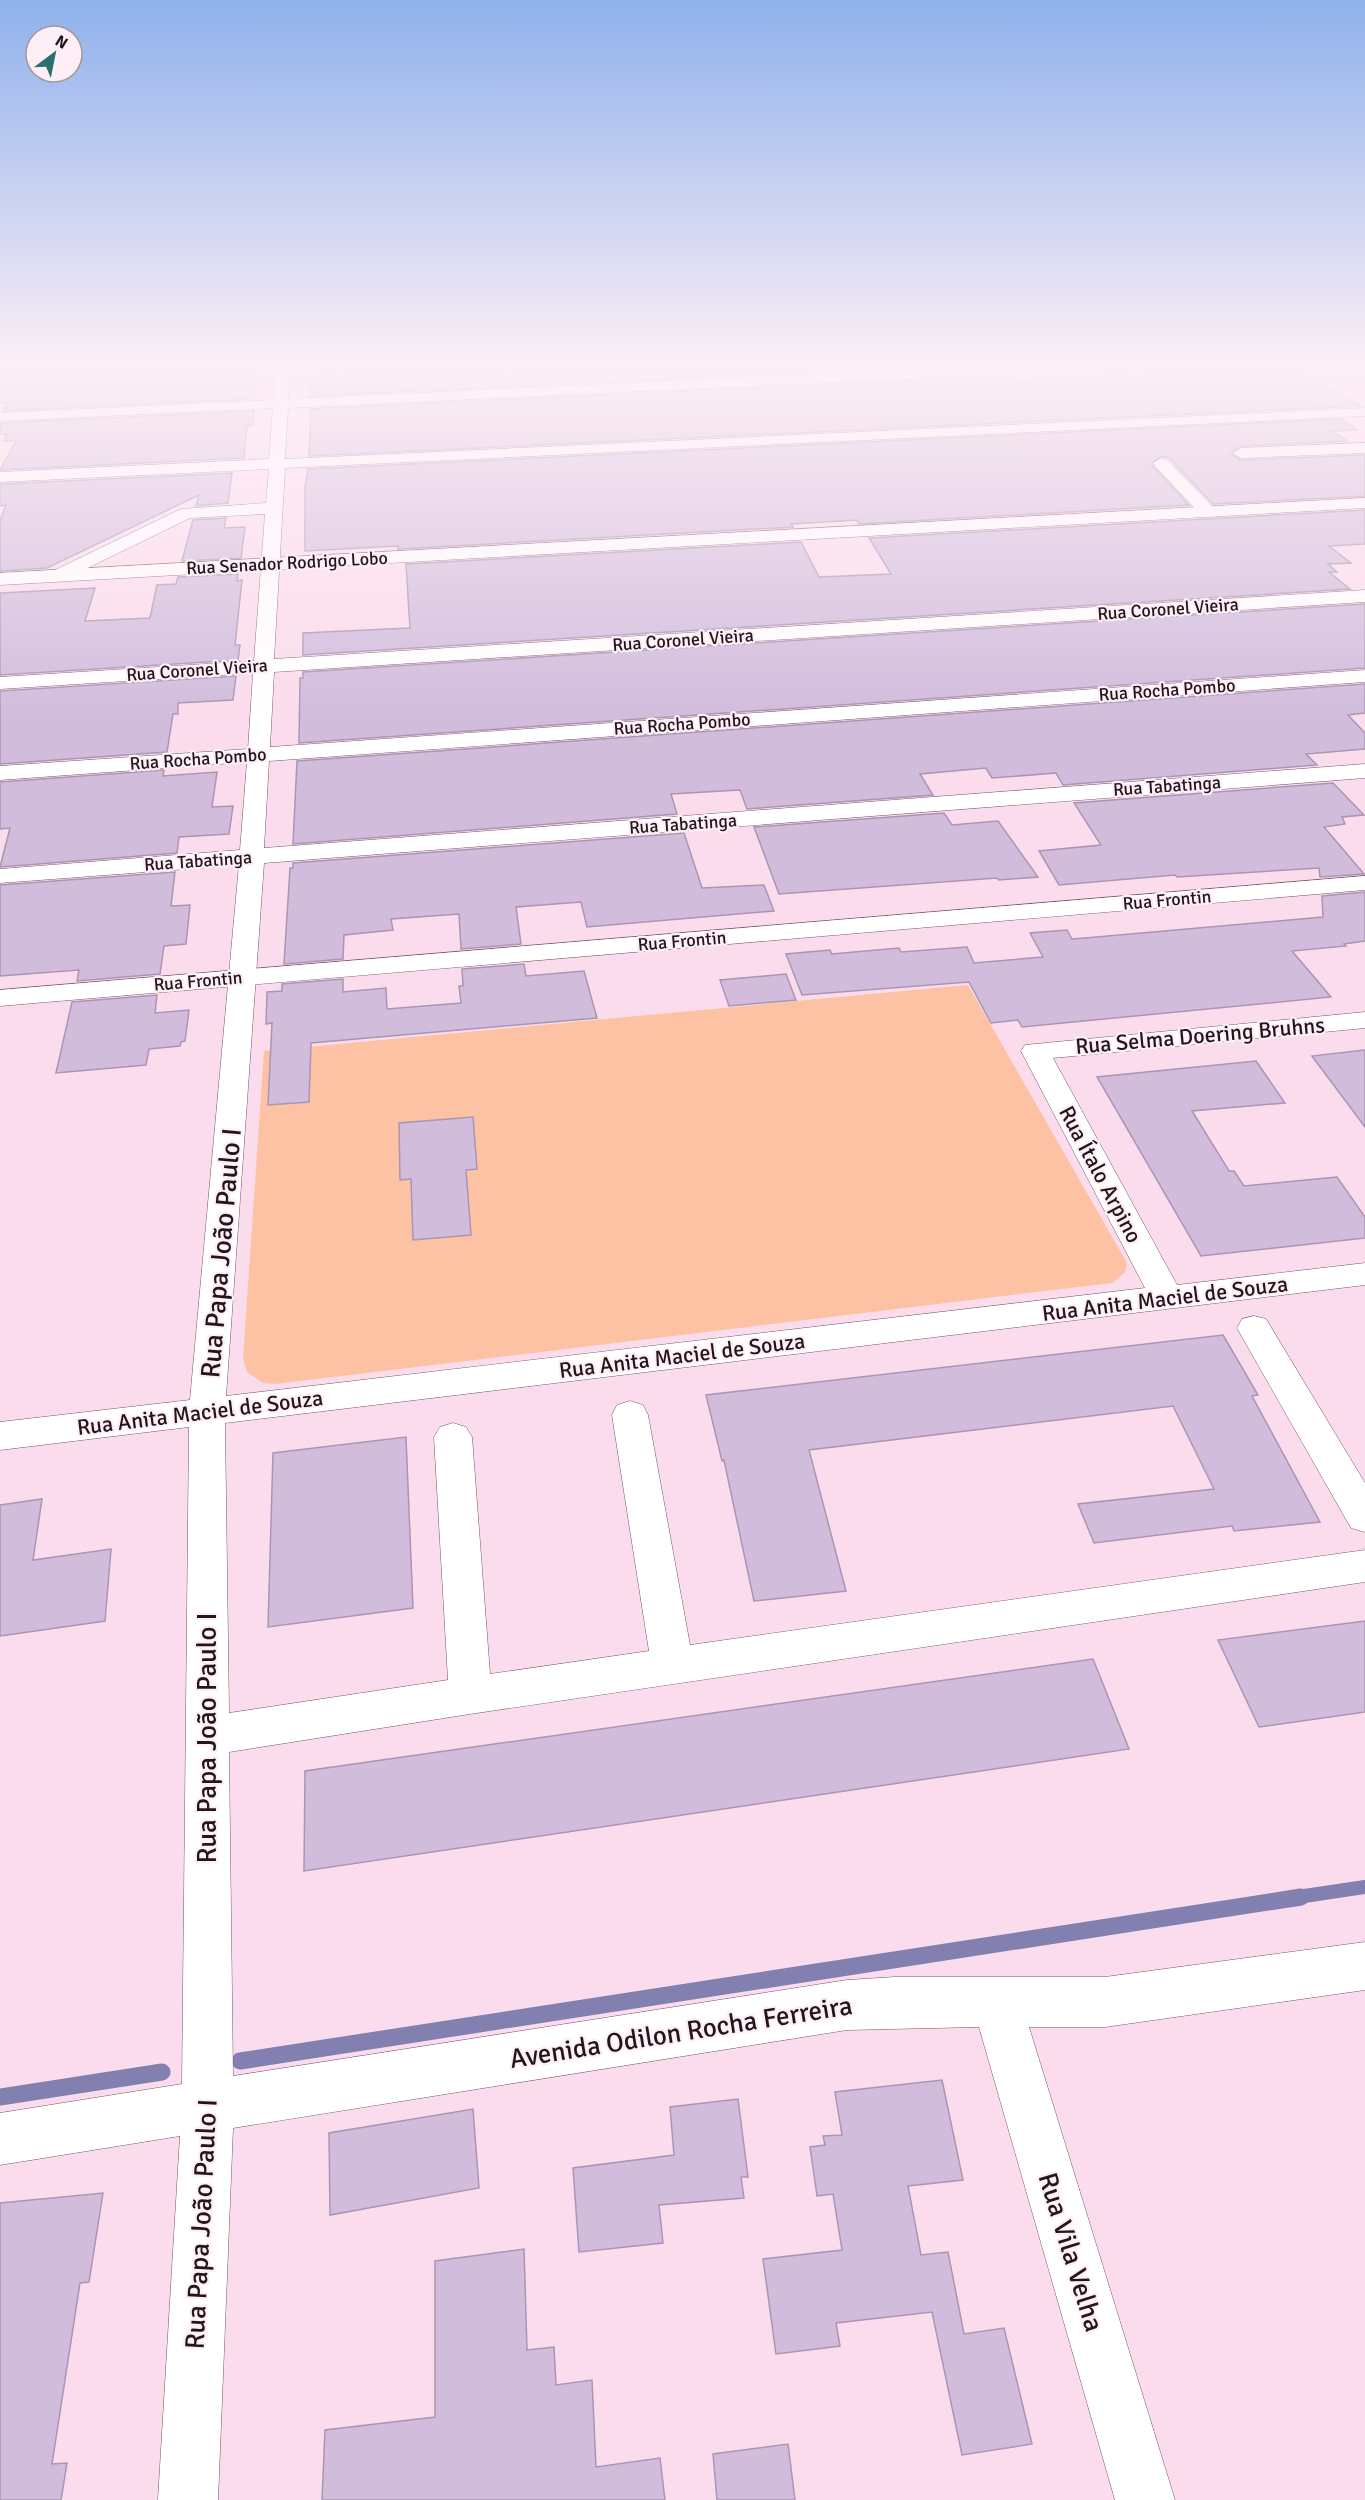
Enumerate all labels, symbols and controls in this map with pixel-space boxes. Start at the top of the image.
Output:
north arrow [24,24,84,84]
text: N [51,31,71,54]
street label: Rua Senador Rodrigo Lobo [186,547,388,579]
street label: Rua Coronel Vieira [1096,593,1240,625]
street label: Rua Coronel Vieira [611,624,755,656]
street label: Rua Coronel Vieira [125,654,269,686]
street label: Rua Rocha Pombo [1098,674,1236,706]
street label: Rua Rocha Pombo [613,708,751,740]
street label: Rua Rocha Pombo [129,743,267,775]
street label: Rua Tabatinga [1112,771,1222,801]
street label: Rua Tabatinga [628,809,738,839]
street label: Rua Tabatinga [143,846,253,876]
street label: Rua Frontin [1122,885,1212,915]
street label: Rua Frontin [637,926,727,956]
street label: Rua Frontin [153,966,243,996]
street label: Rua Selma Doering Bruhns [1074,1011,1326,1060]
street label: Rua Ítalo Arpino [1053,1101,1148,1247]
street label: Rua Papa João Paulo I [194,1127,249,1379]
street label: Rua Anita Maciel de Souza [1041,1270,1290,1327]
street label: Rua Anita Maciel de Souza [558,1327,807,1384]
street label: Rua Anita Maciel de Souza [76,1384,325,1441]
street label: Rua Papa João Paulo I [191,1613,224,1863]
street label: Avenida Odilon Rocha Ferreira [507,1989,855,2076]
street label: Rua Papa João Paulo I [178,2098,225,2350]
street label: Rua Vila Velha [1031,2169,1110,2336]

